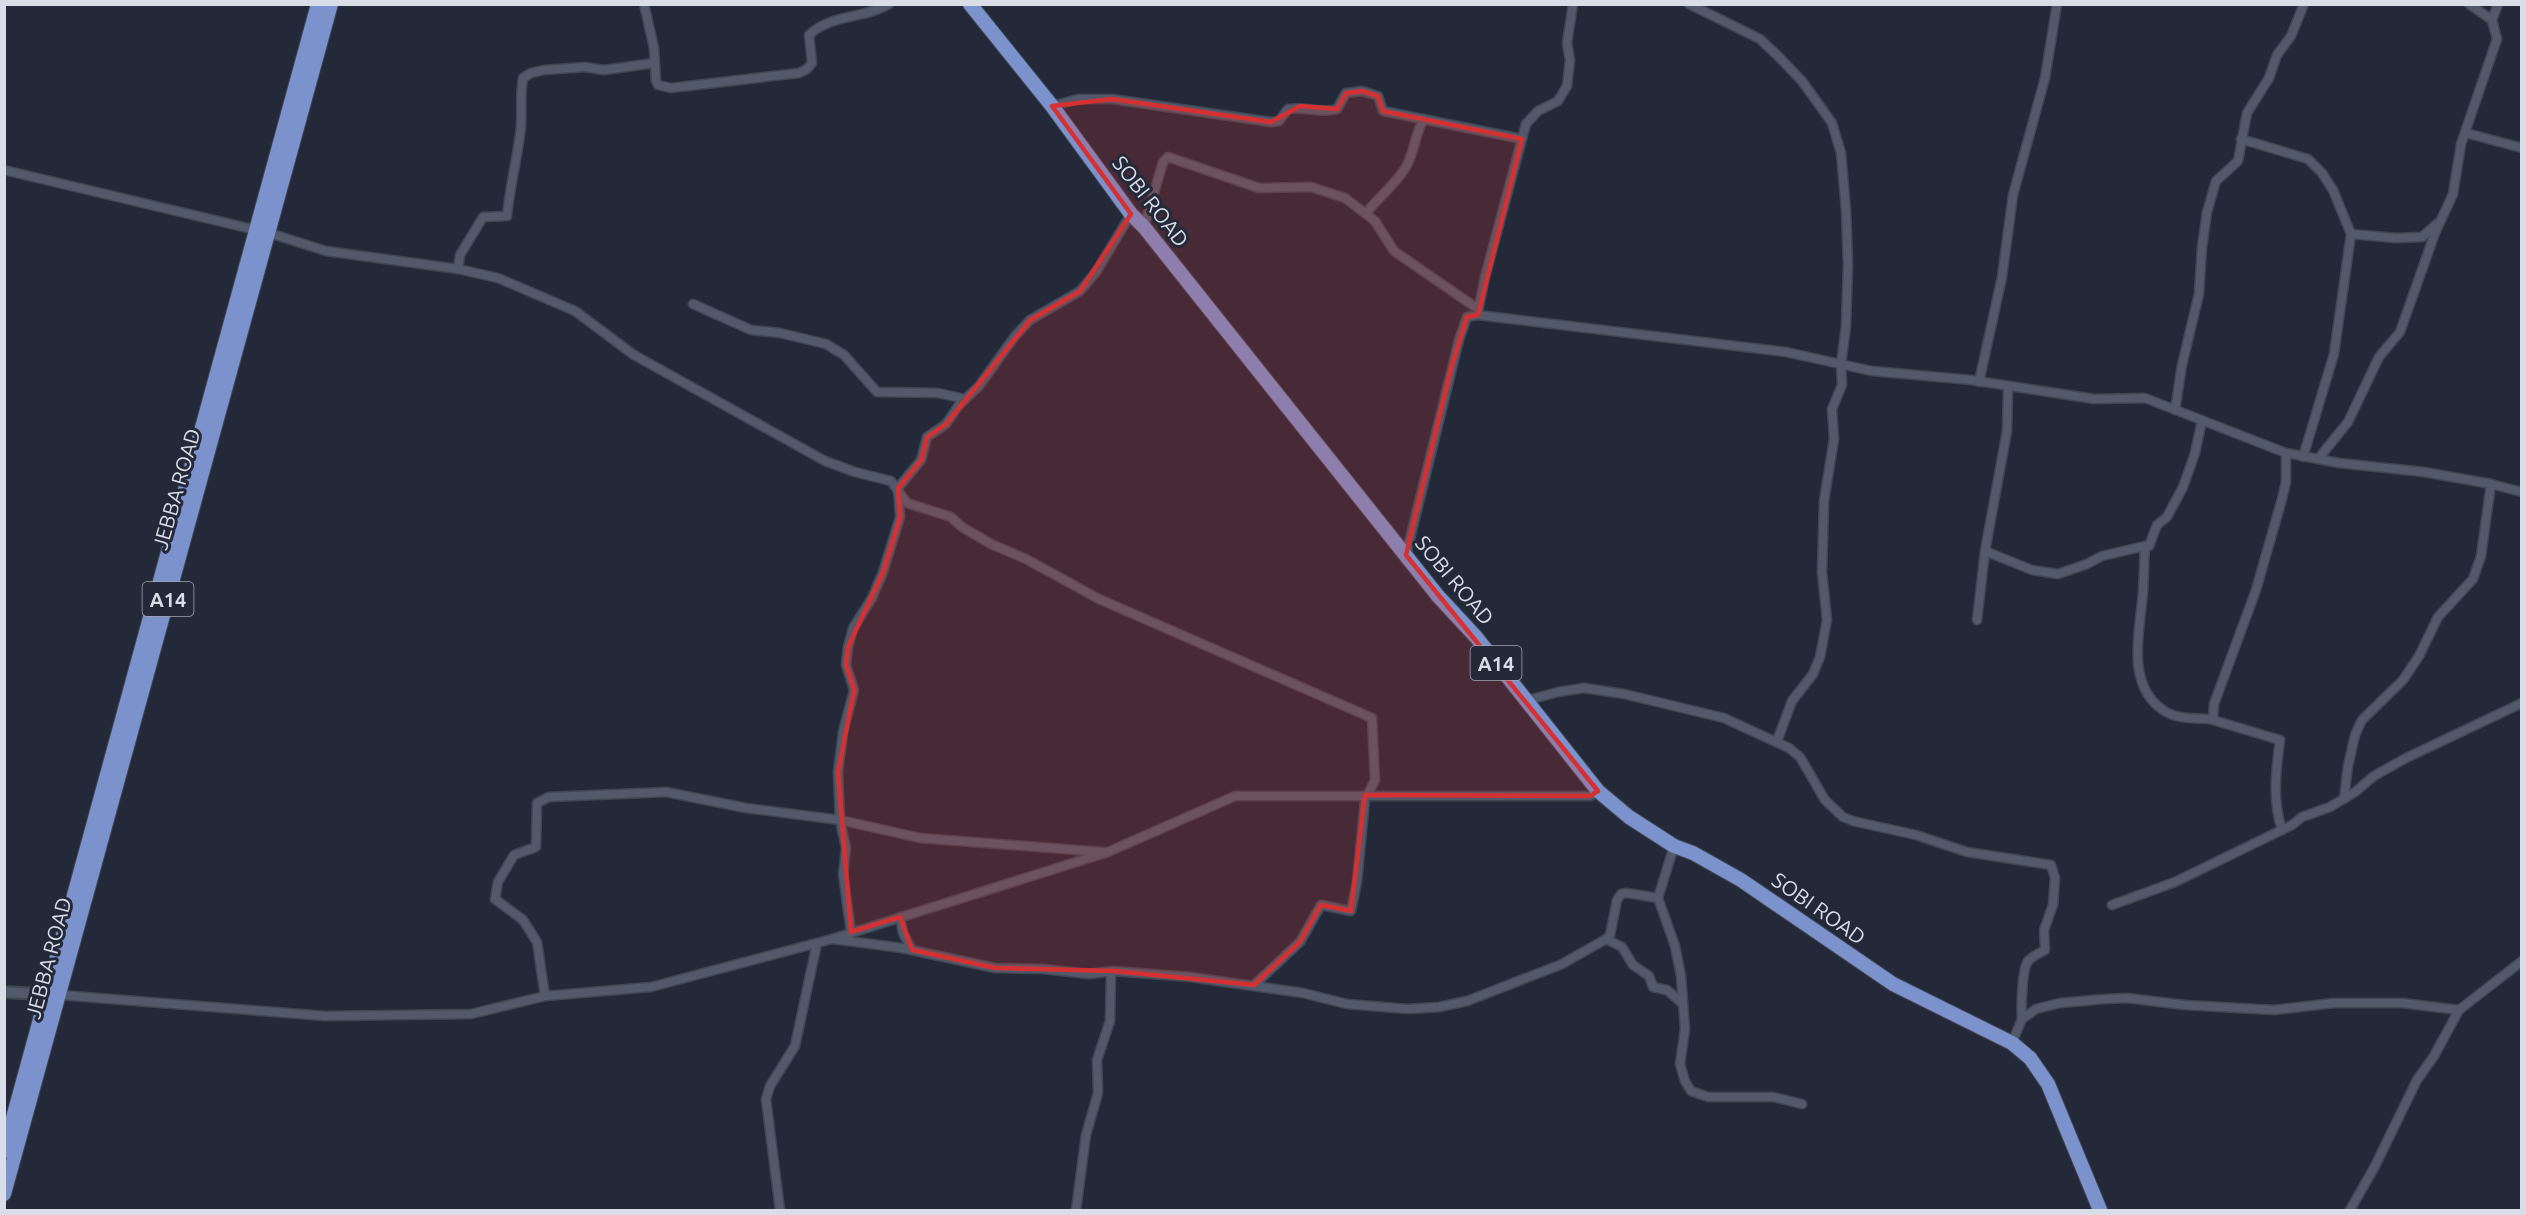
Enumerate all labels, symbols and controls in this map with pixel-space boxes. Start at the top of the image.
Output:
street label: SOBI ROAD [1108,151,1194,251]
street label: JEBBA ROAD [147,426,205,552]
street label: SOBI ROAD [1411,531,1499,629]
road number: A14 [142,582,194,616]
road number: A14 [1470,646,1522,680]
street label: SOBI ROAD [1768,867,1870,949]
street label: JEBBA ROAD [20,895,76,1021]

